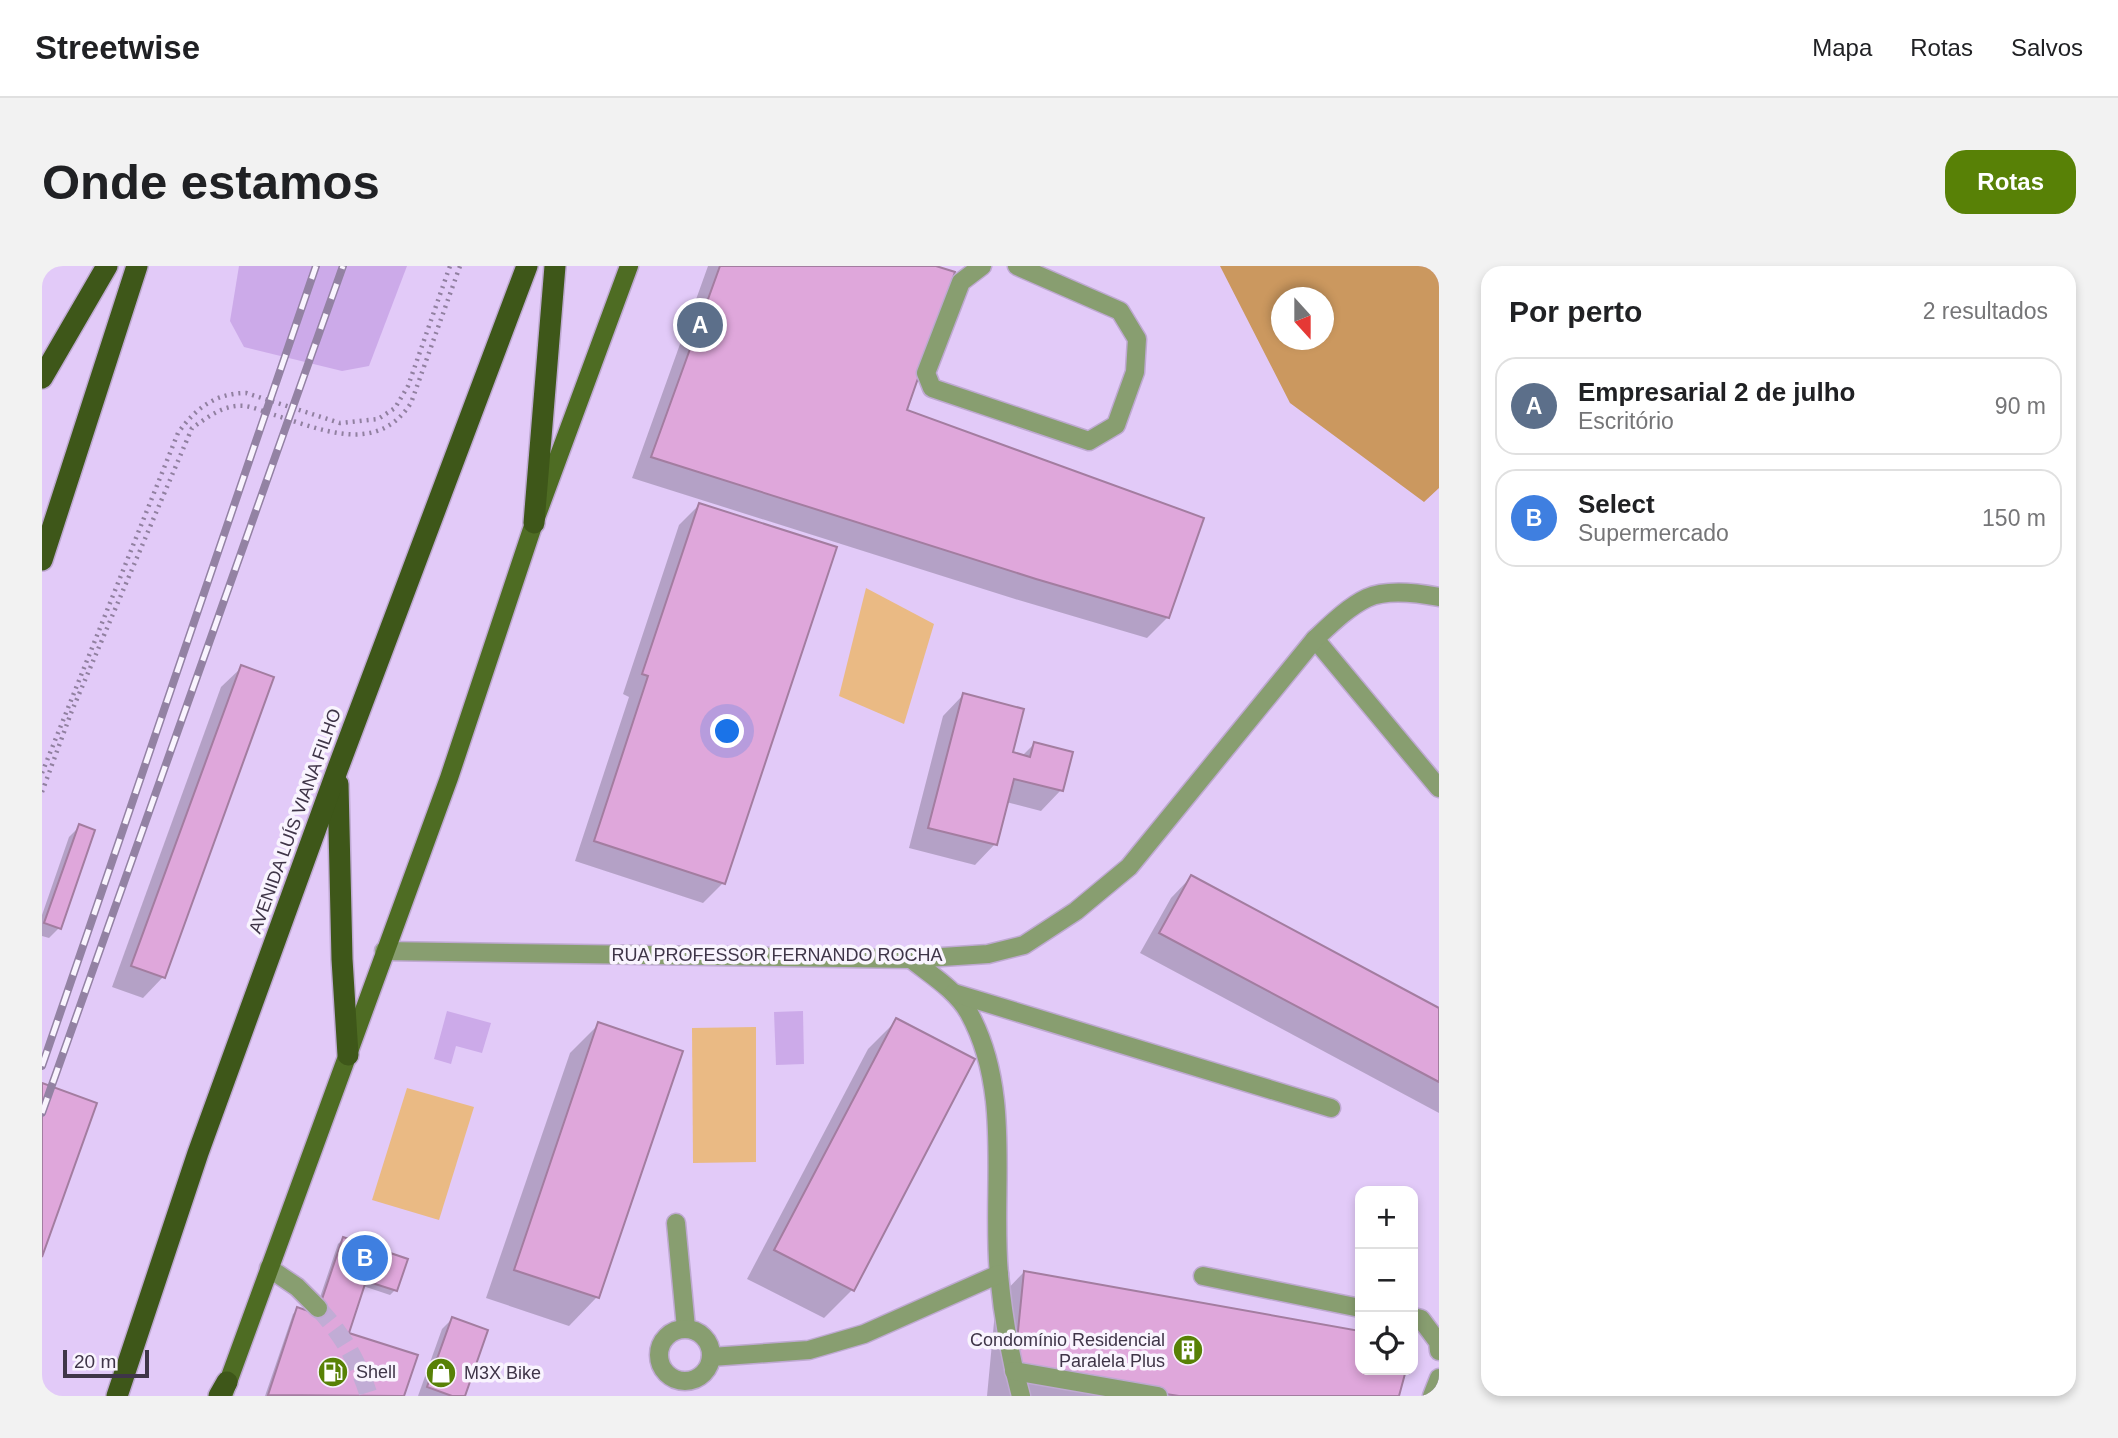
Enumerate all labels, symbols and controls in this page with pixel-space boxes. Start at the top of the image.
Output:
text: Streetwise [35,29,200,66]
text: Mapa [1812,34,1872,61]
text: Rotas [1910,34,1973,61]
text: Salvos [2011,34,2083,61]
button: Rotas [1945,150,2076,214]
text: Onde estamos [42,155,380,209]
north arrow [1271,287,1334,350]
text: Por perto [1509,295,1642,328]
text: 2 resultados [1923,298,2048,324]
pin: A [677,299,723,351]
text: Empresarial 2 de julho [1578,377,1855,407]
text: A [1526,393,1542,419]
text: 90 m [1995,393,2046,419]
text: Escritório [1578,408,1674,434]
text: Select [1578,489,1655,519]
text: B [1526,505,1542,531]
text: 150 m [1982,505,2046,531]
text: Supermercado [1578,520,1729,546]
street label: AVENIDA LUÍS VIANA FILHO [245,706,345,936]
your location [710,714,744,748]
street label: RUA PROFESSOR FERNANDO ROCHA [611,945,943,965]
map controls [1355,1186,1418,1375]
button: + [1355,1186,1418,1249]
pin: B [342,1232,388,1284]
button: − [1355,1249,1418,1312]
button: locate [1355,1312,1418,1375]
place label: Condomínio Residencial Paralela Plus [970,1330,1165,1371]
building icon: Condomínio Residencial Paralela Plus [1171,1333,1205,1367]
scale bar [63,1347,149,1379]
text: 20 m [74,1351,116,1372]
fuel station icon: Shell [316,1355,350,1389]
shop icon: M3X Bike [424,1356,458,1390]
place label: Shell [356,1362,396,1382]
place label: M3X Bike [464,1363,541,1383]

